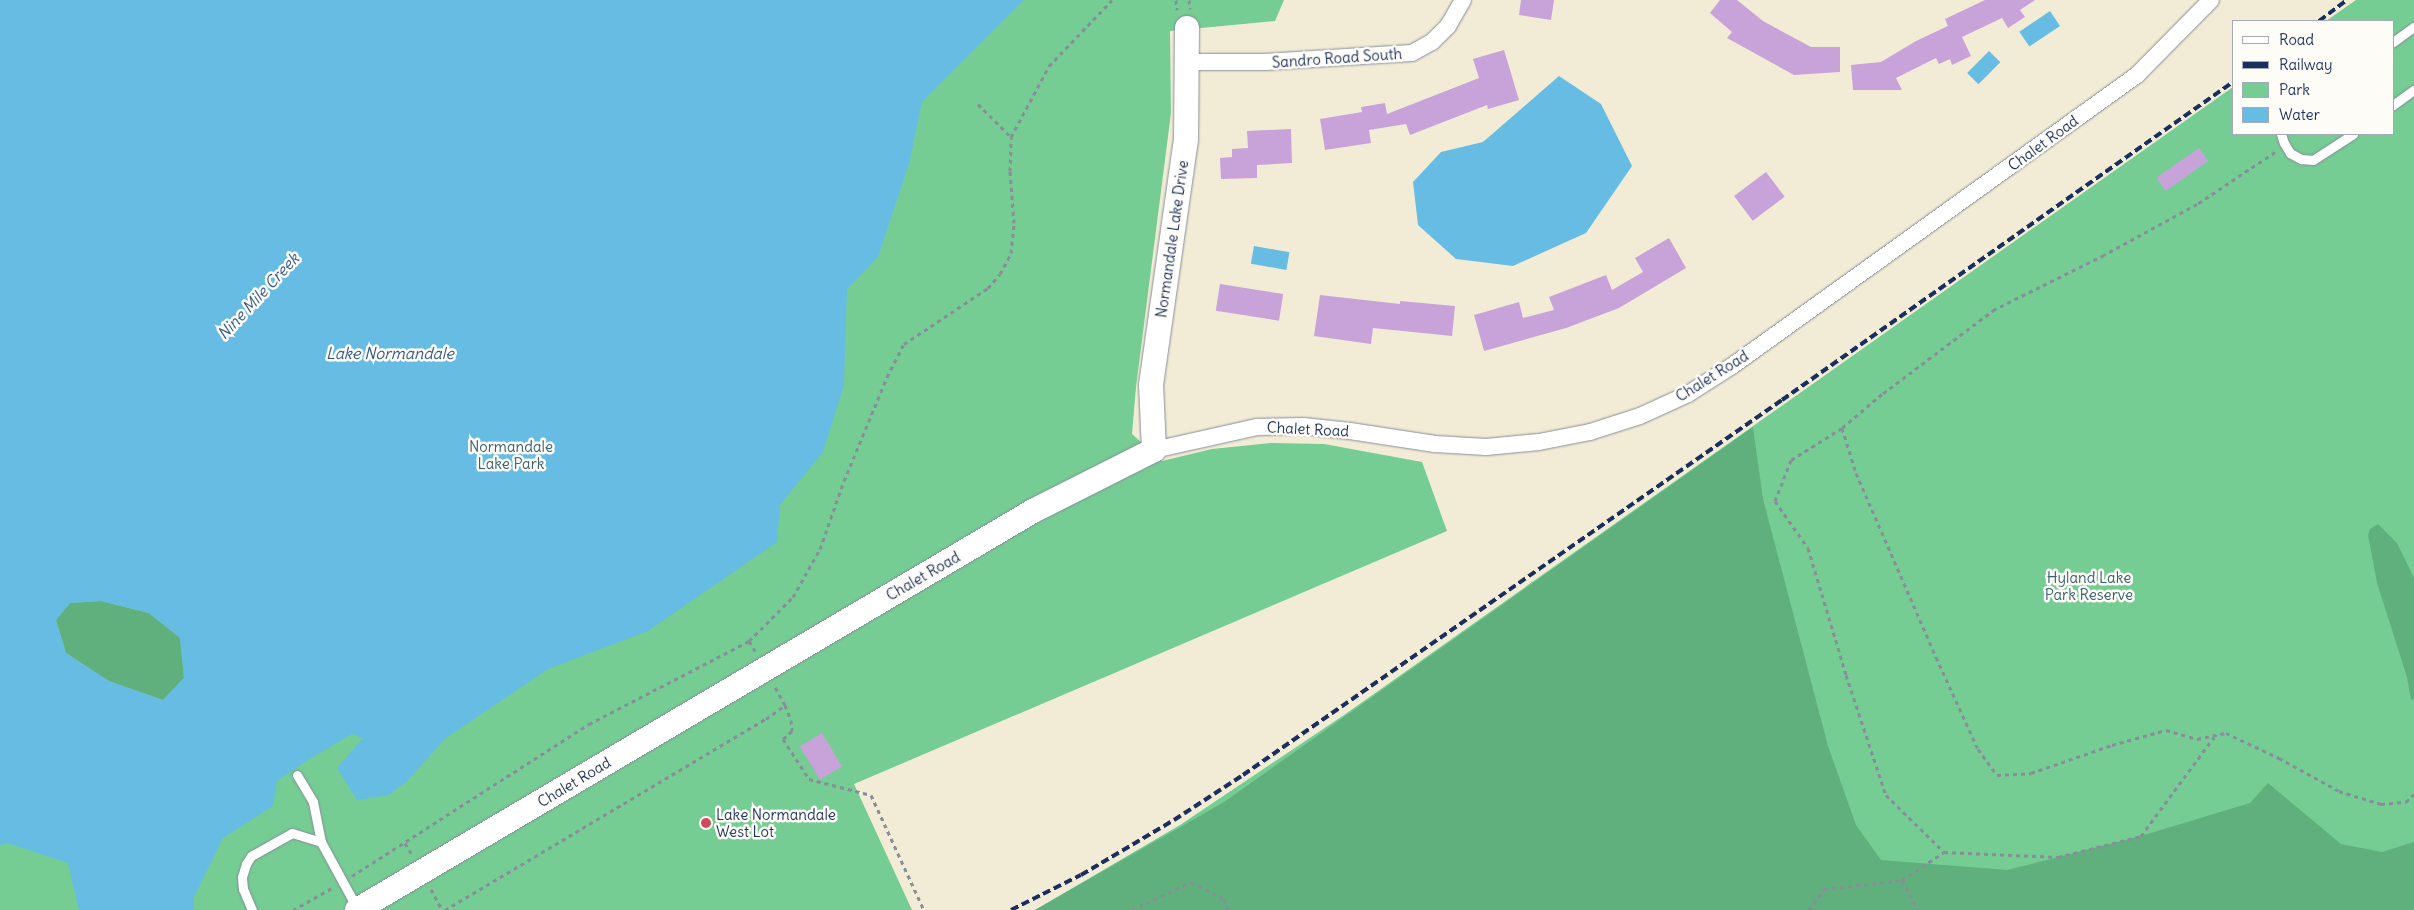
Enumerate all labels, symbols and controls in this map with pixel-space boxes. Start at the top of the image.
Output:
legend [2232,20,2394,135]
text: Road [2279,30,2314,49]
street label: Sandro Road South [1271,44,1403,72]
text: Railway [2279,55,2333,74]
text: Park [2279,80,2310,99]
text: Water [2279,105,2320,124]
street label: Chalet Road [2004,112,2082,174]
street label: Normandale Lake Drive [1152,159,1192,319]
water label: Nine Mile Creek [213,249,303,343]
water label: Lake Normandale [326,343,454,363]
street label: Chalet Road [1672,347,1752,405]
street label: Chalet Road [1266,418,1350,440]
park label: Normandale Lake Park [469,437,553,472]
street label: Chalet Road [883,548,963,604]
park label: Hyland Lake Park Reserve [2045,568,2133,603]
street label: Chalet Road [534,753,614,811]
place label: Lake Normandale West Lot [716,805,836,840]
marker: Lake Normandale West Lot [700,817,712,829]

